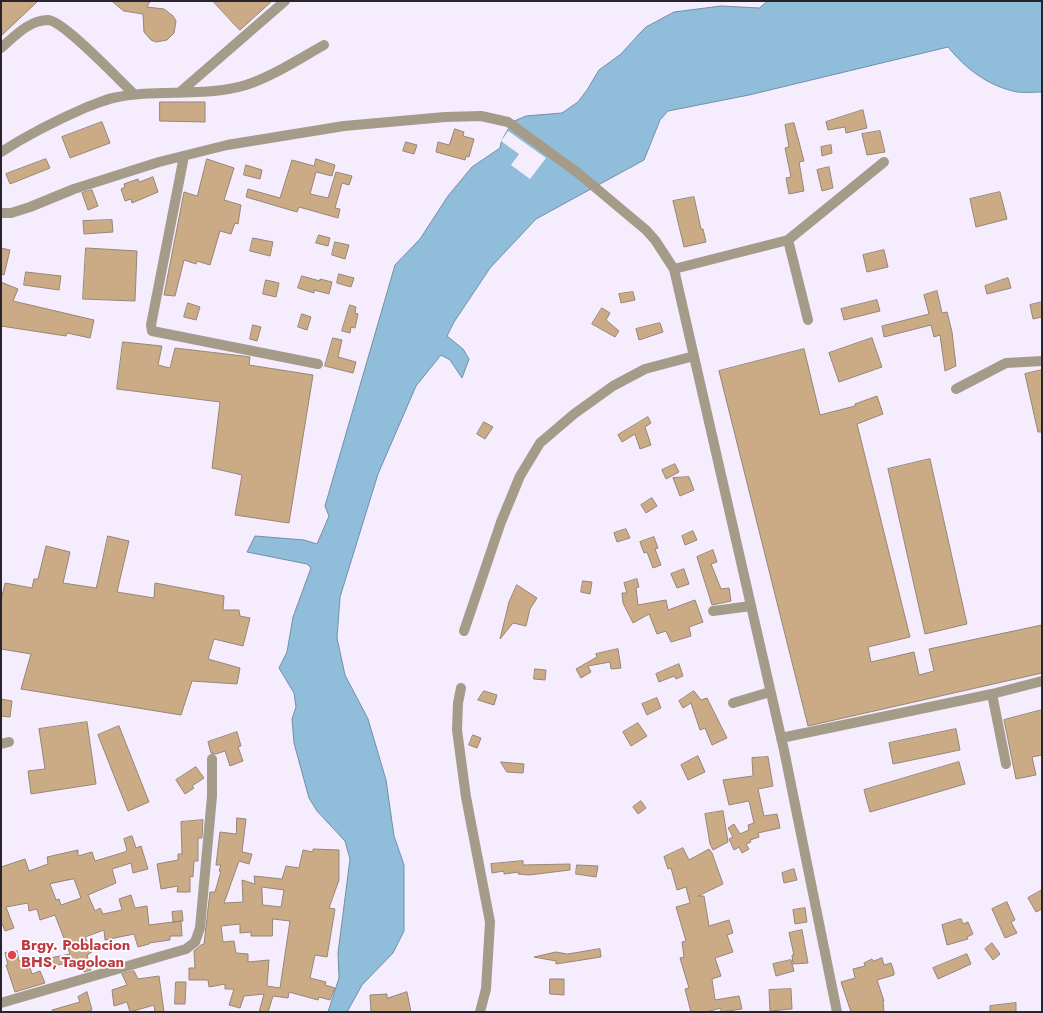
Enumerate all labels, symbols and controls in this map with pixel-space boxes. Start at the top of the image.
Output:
place label: Brgy. Poblacion BHS, Tagoloan [21,937,130,972]
marker: Brgy. Poblacion BHS, Tagoloan [6,949,18,961]

